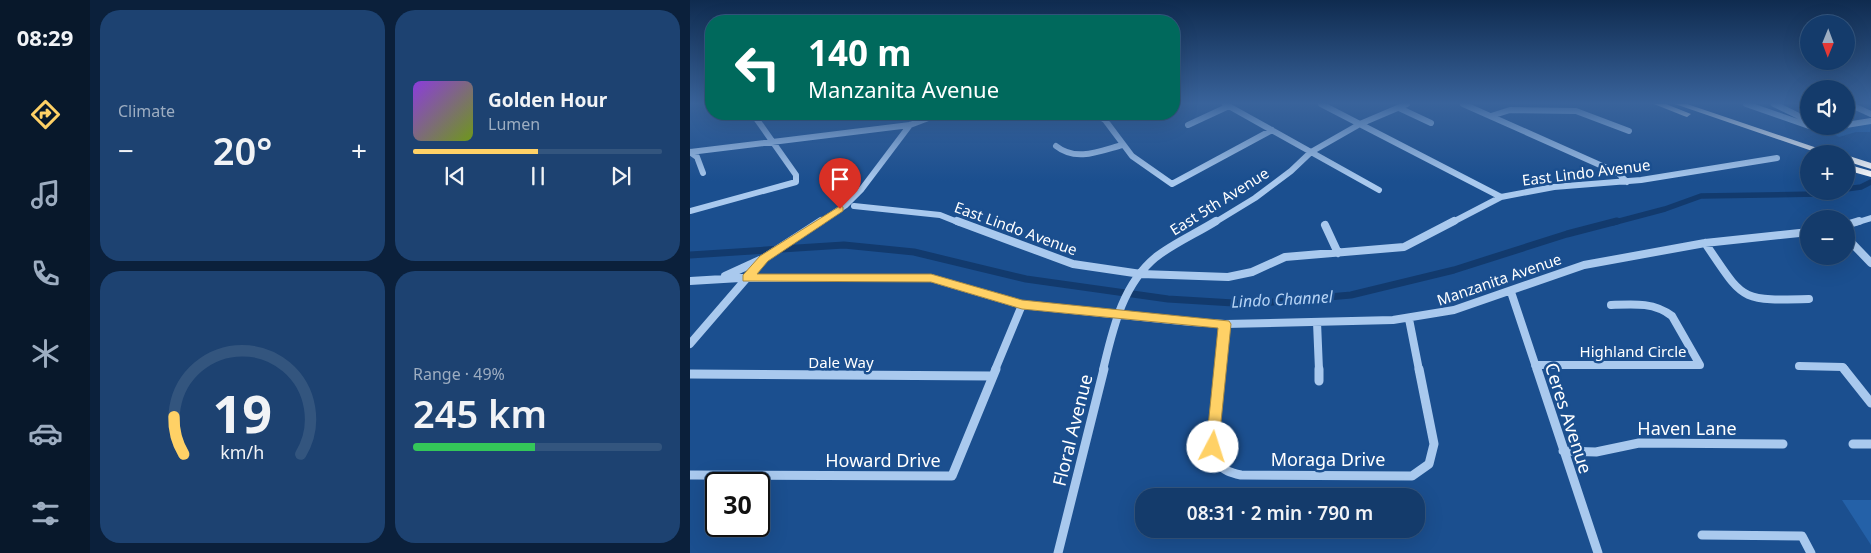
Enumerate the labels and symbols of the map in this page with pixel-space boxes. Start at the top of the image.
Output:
north arrow [1800,15,1855,70]
street label: East Lindo Avenue [1521,154,1651,190]
pin [819,158,861,209]
street label: East 5th Avenue [1166,163,1272,239]
street label: East Lindo Avenue [952,197,1080,259]
street label: Manzanita Avenue [1434,248,1564,310]
water label: Lindo Channel [1231,285,1334,313]
street label: Highland Circle [1580,341,1686,361]
street label: Dale Way [808,352,874,372]
street label: Ceres Avenue [1540,359,1598,477]
street label: Floral Avenue [1046,372,1098,488]
street label: Haven Lane [1637,416,1737,440]
position arrow [1186,420,1238,472]
street label: Moraga Drive [1271,447,1385,471]
street label: Howard Drive [825,448,941,472]
speed limit sign: 30 [705,472,770,537]

